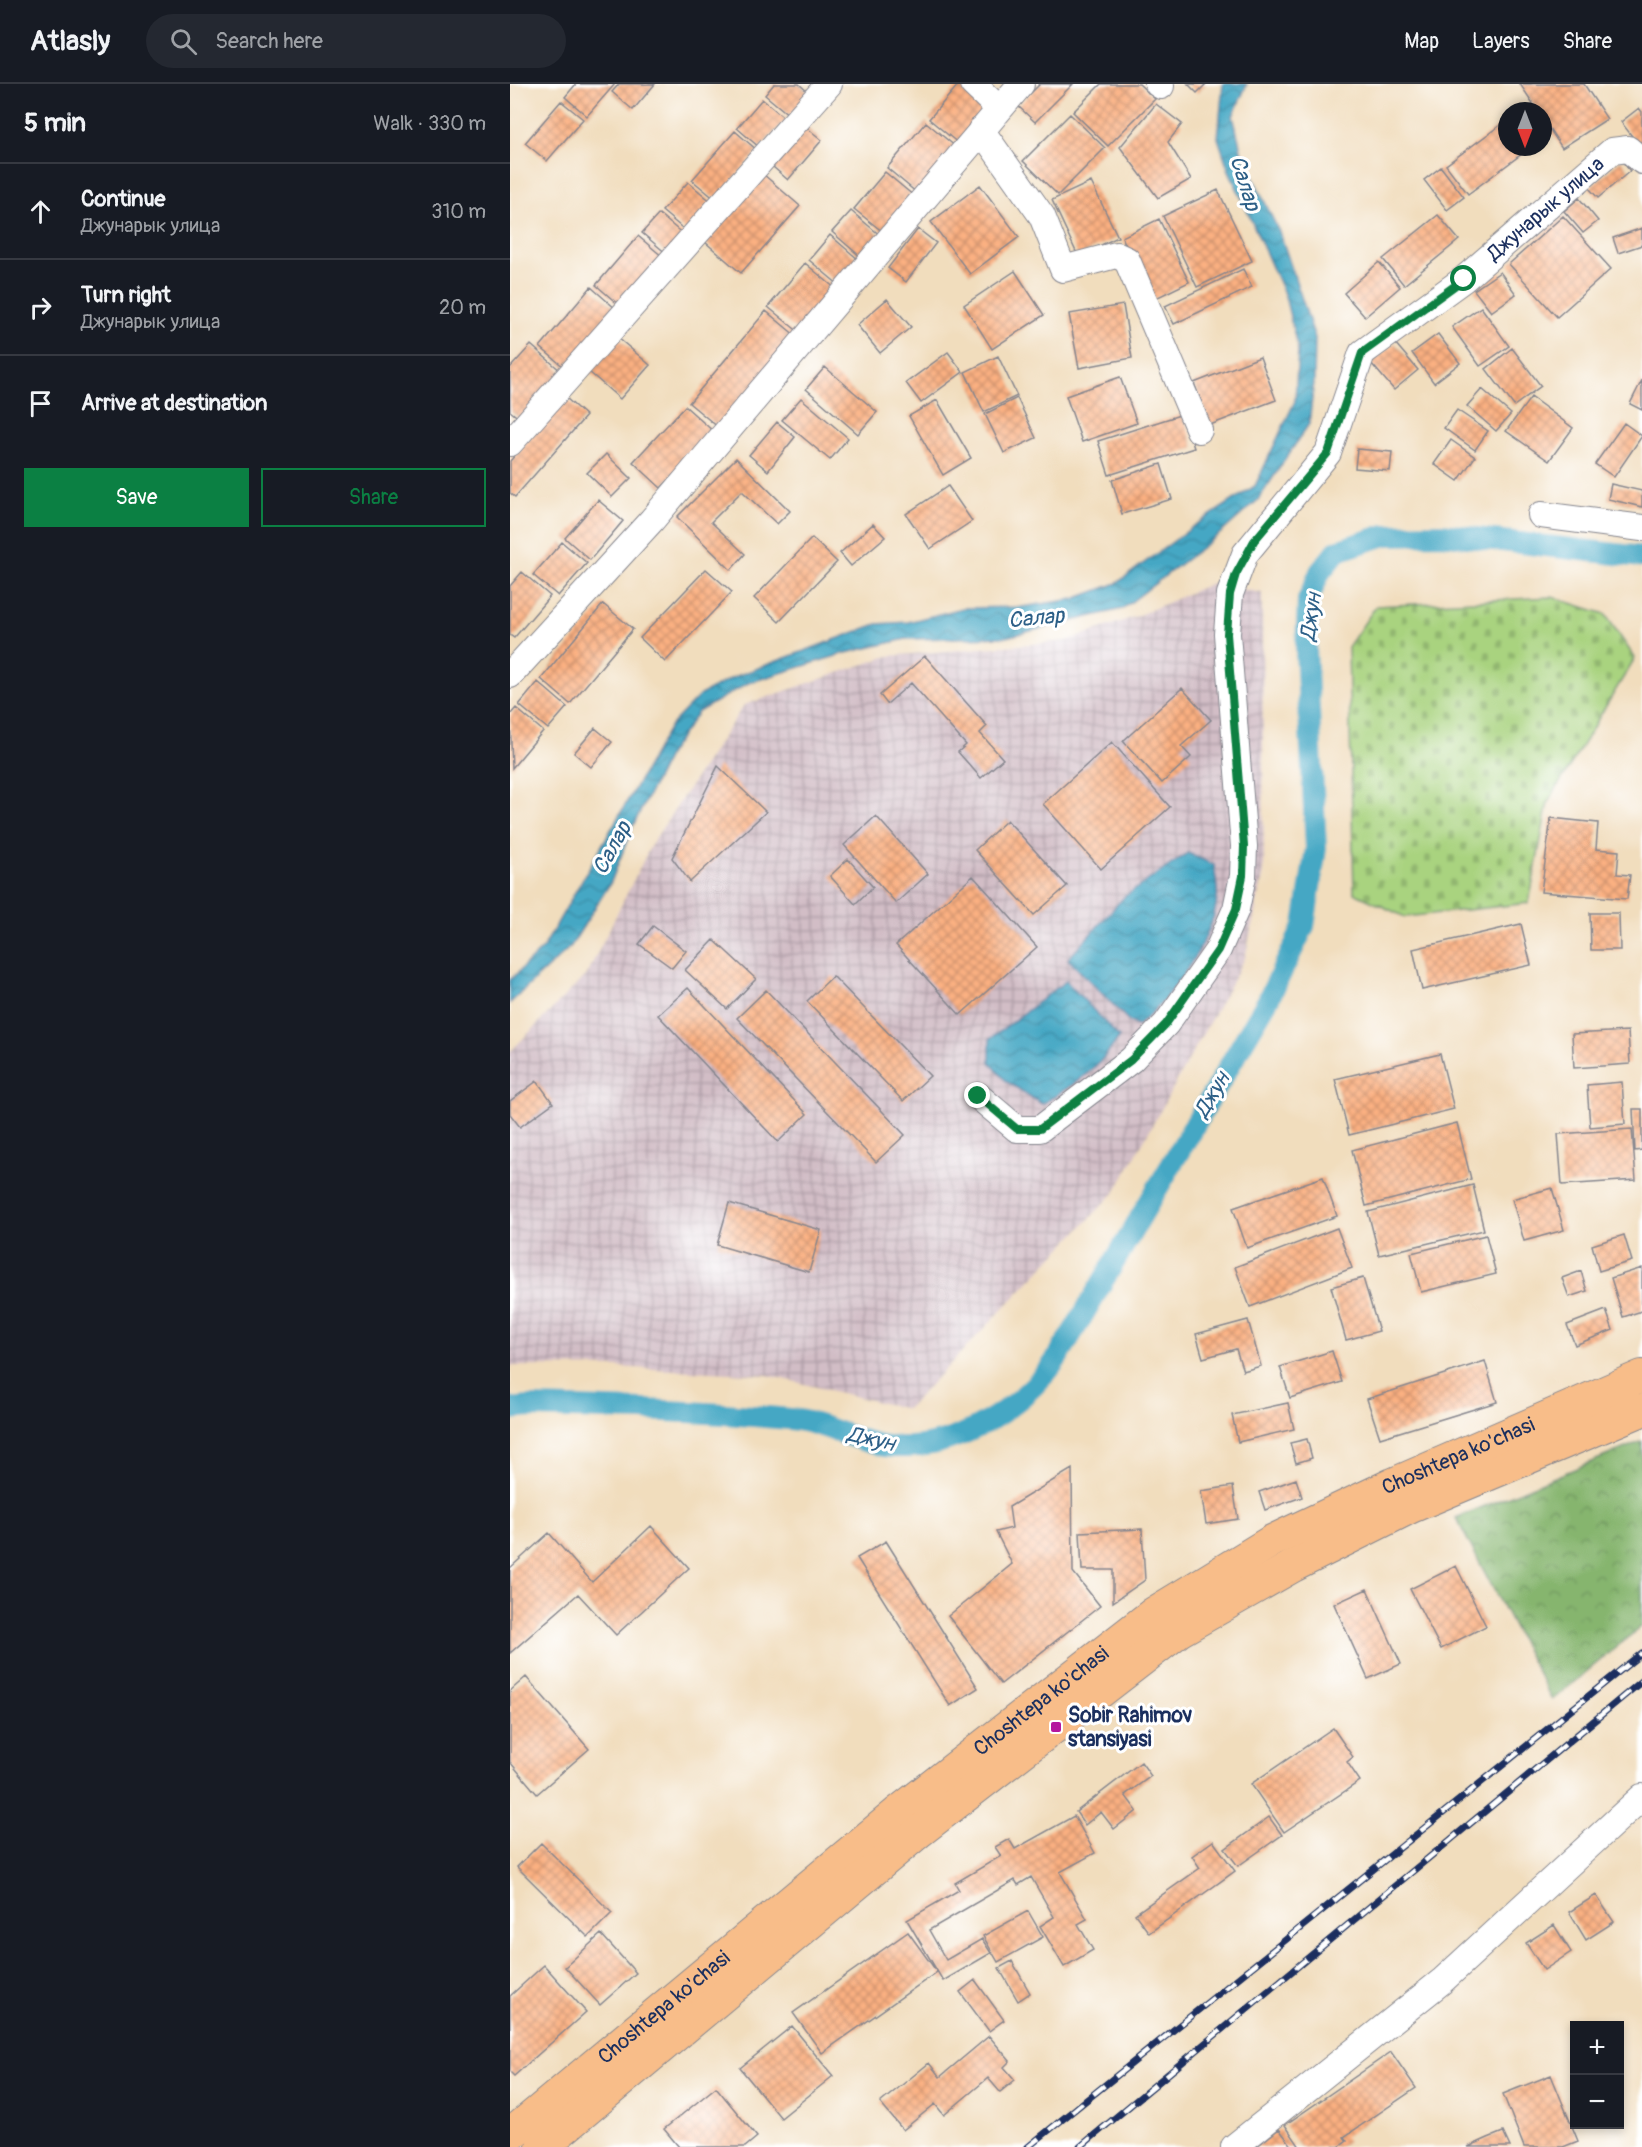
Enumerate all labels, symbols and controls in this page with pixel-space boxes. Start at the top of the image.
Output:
search box [146,14,566,68]
text: Atlasly [30,24,110,59]
icon: search [167,25,200,58]
text: Search here [215,27,323,55]
text: Map [1404,28,1439,55]
text: Layers [1472,28,1530,55]
text: Share [1563,28,1612,55]
north arrow [1498,102,1552,156]
text: 5 min [24,107,86,139]
text: Walk · 330 m [373,111,486,136]
street label: Джунарык улица [1480,150,1610,267]
water label: Салар [1223,152,1267,215]
text: Continue [81,185,165,213]
icon: ahead [24,195,57,228]
text: 310 m [431,199,486,224]
text: Джунарык улица [81,213,220,238]
route start [1450,265,1476,291]
text: Turn right [81,281,171,309]
icon: right [24,291,57,324]
text: 20 m [439,295,486,320]
text: Джунарык улица [81,309,220,334]
icon: arrive [24,387,57,420]
text: Arrive at destination [81,389,267,417]
button: Save [24,468,249,527]
button: Share [261,468,486,527]
water label: Джун [1294,589,1328,644]
water label: Салар [1007,601,1067,634]
water label: Салар [586,815,639,879]
water label: Джун [1187,1066,1237,1123]
route end [964,1082,990,1108]
street label: Choshtepa ko'chasi [1377,1411,1539,1501]
water label: Джун [844,1420,899,1458]
street label: Choshtepa ko'chasi [968,1640,1114,1762]
place label: Sobir Rahimov stansiyasi [1068,1702,1193,1753]
marker: Sobir Rahimov stansiyasi [1049,1720,1063,1734]
street label: Choshtepa ko'chasi [592,1944,736,2070]
map controls [1570,2021,1624,2129]
button: + [1570,2021,1624,2075]
button: − [1570,2075,1624,2129]

